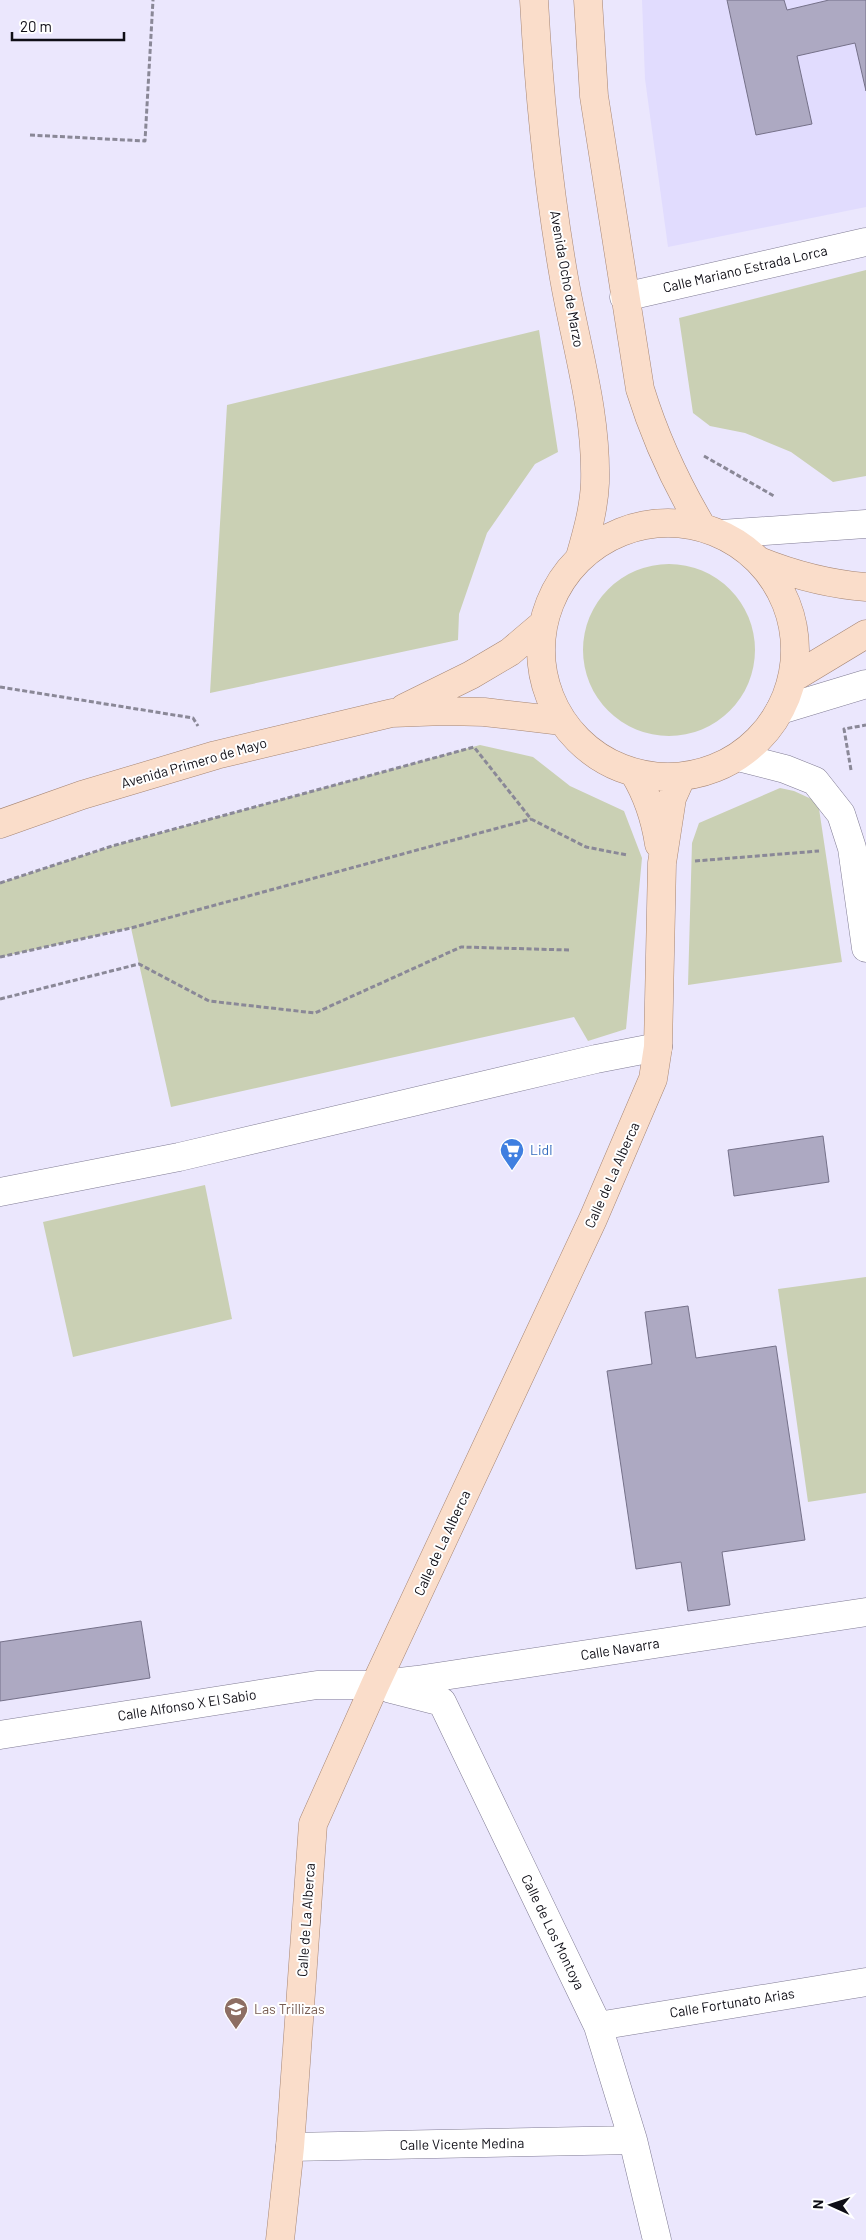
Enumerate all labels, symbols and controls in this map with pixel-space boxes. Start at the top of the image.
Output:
scale bar [12,10,125,42]
text: 20 m [20,17,52,35]
street label: Avenida Ocho de Marzo [547,209,588,349]
street label: Calle Mariano Estrada Lorca [661,241,829,296]
street label: Avenida Primero de Mayo [119,734,269,791]
street label: Calle de La Alberca [581,1119,643,1230]
supermarket icon: Lidl [499,1137,525,1171]
place label: Lidl [530,1141,552,1158]
street label: Calle de La Alberca [410,1487,473,1598]
street label: Calle Navarra [579,1634,661,1663]
street label: Calle Alfonso X El Sabio [116,1685,258,1724]
street label: Calle de La Alberca [293,1862,318,1978]
street label: Calle de Los Montoya [518,1871,589,1992]
street label: Calle Fortunato Arias [668,1984,796,2021]
school or university icon: Las Trillizas [223,1996,249,2030]
place label: Las Trillizas [254,2000,325,2017]
street label: Calle Vicente Medina [399,2134,525,2153]
north arrow [806,2180,856,2230]
text: N [809,2199,826,2209]

